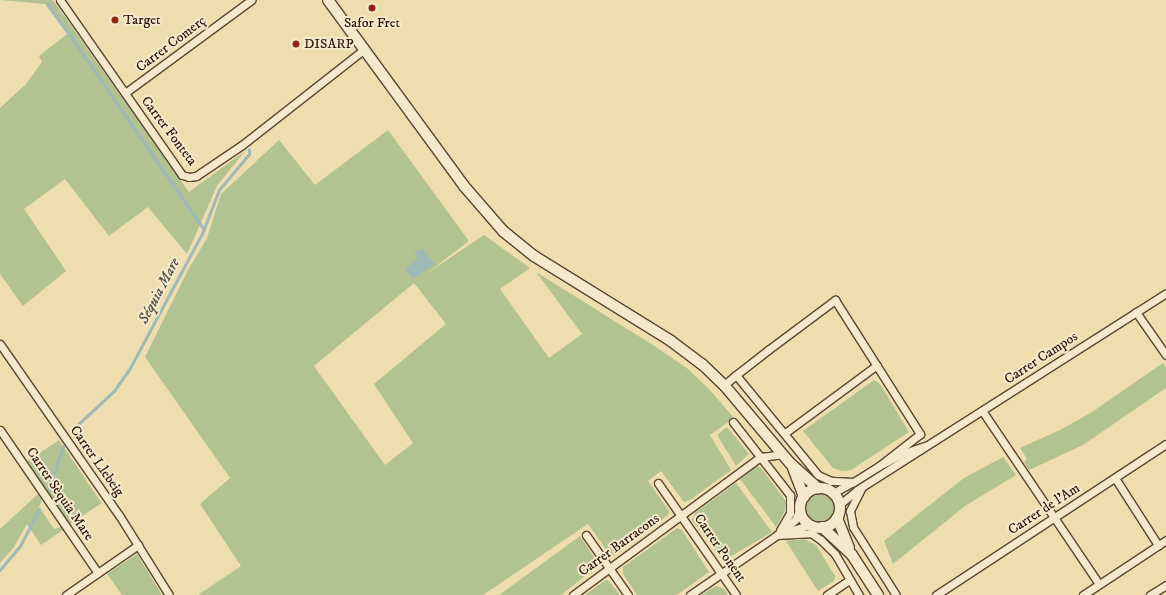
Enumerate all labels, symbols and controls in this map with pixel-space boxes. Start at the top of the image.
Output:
marker: Safor Fret [367,3,377,13]
place label: Target [123,12,161,28]
street label: Carrer Comerç [133,12,209,76]
marker: Target [110,15,120,25]
place label: Safor Fret [344,15,400,31]
place label: DISARP [304,36,354,52]
marker: DISARP [291,39,301,49]
street label: Carrer Fonteta [137,93,201,169]
water label: Séquia Mare [134,255,184,327]
street label: Carrer Campos [1001,328,1081,388]
street label: Carrer Llebeig [66,422,128,500]
street label: Carrer Sèquia Mare [23,444,97,544]
street label: Carrer de l'Am [1005,480,1083,538]
street label: Carrer Barracons [575,510,663,580]
street label: Carrer Ponent [690,511,750,585]

